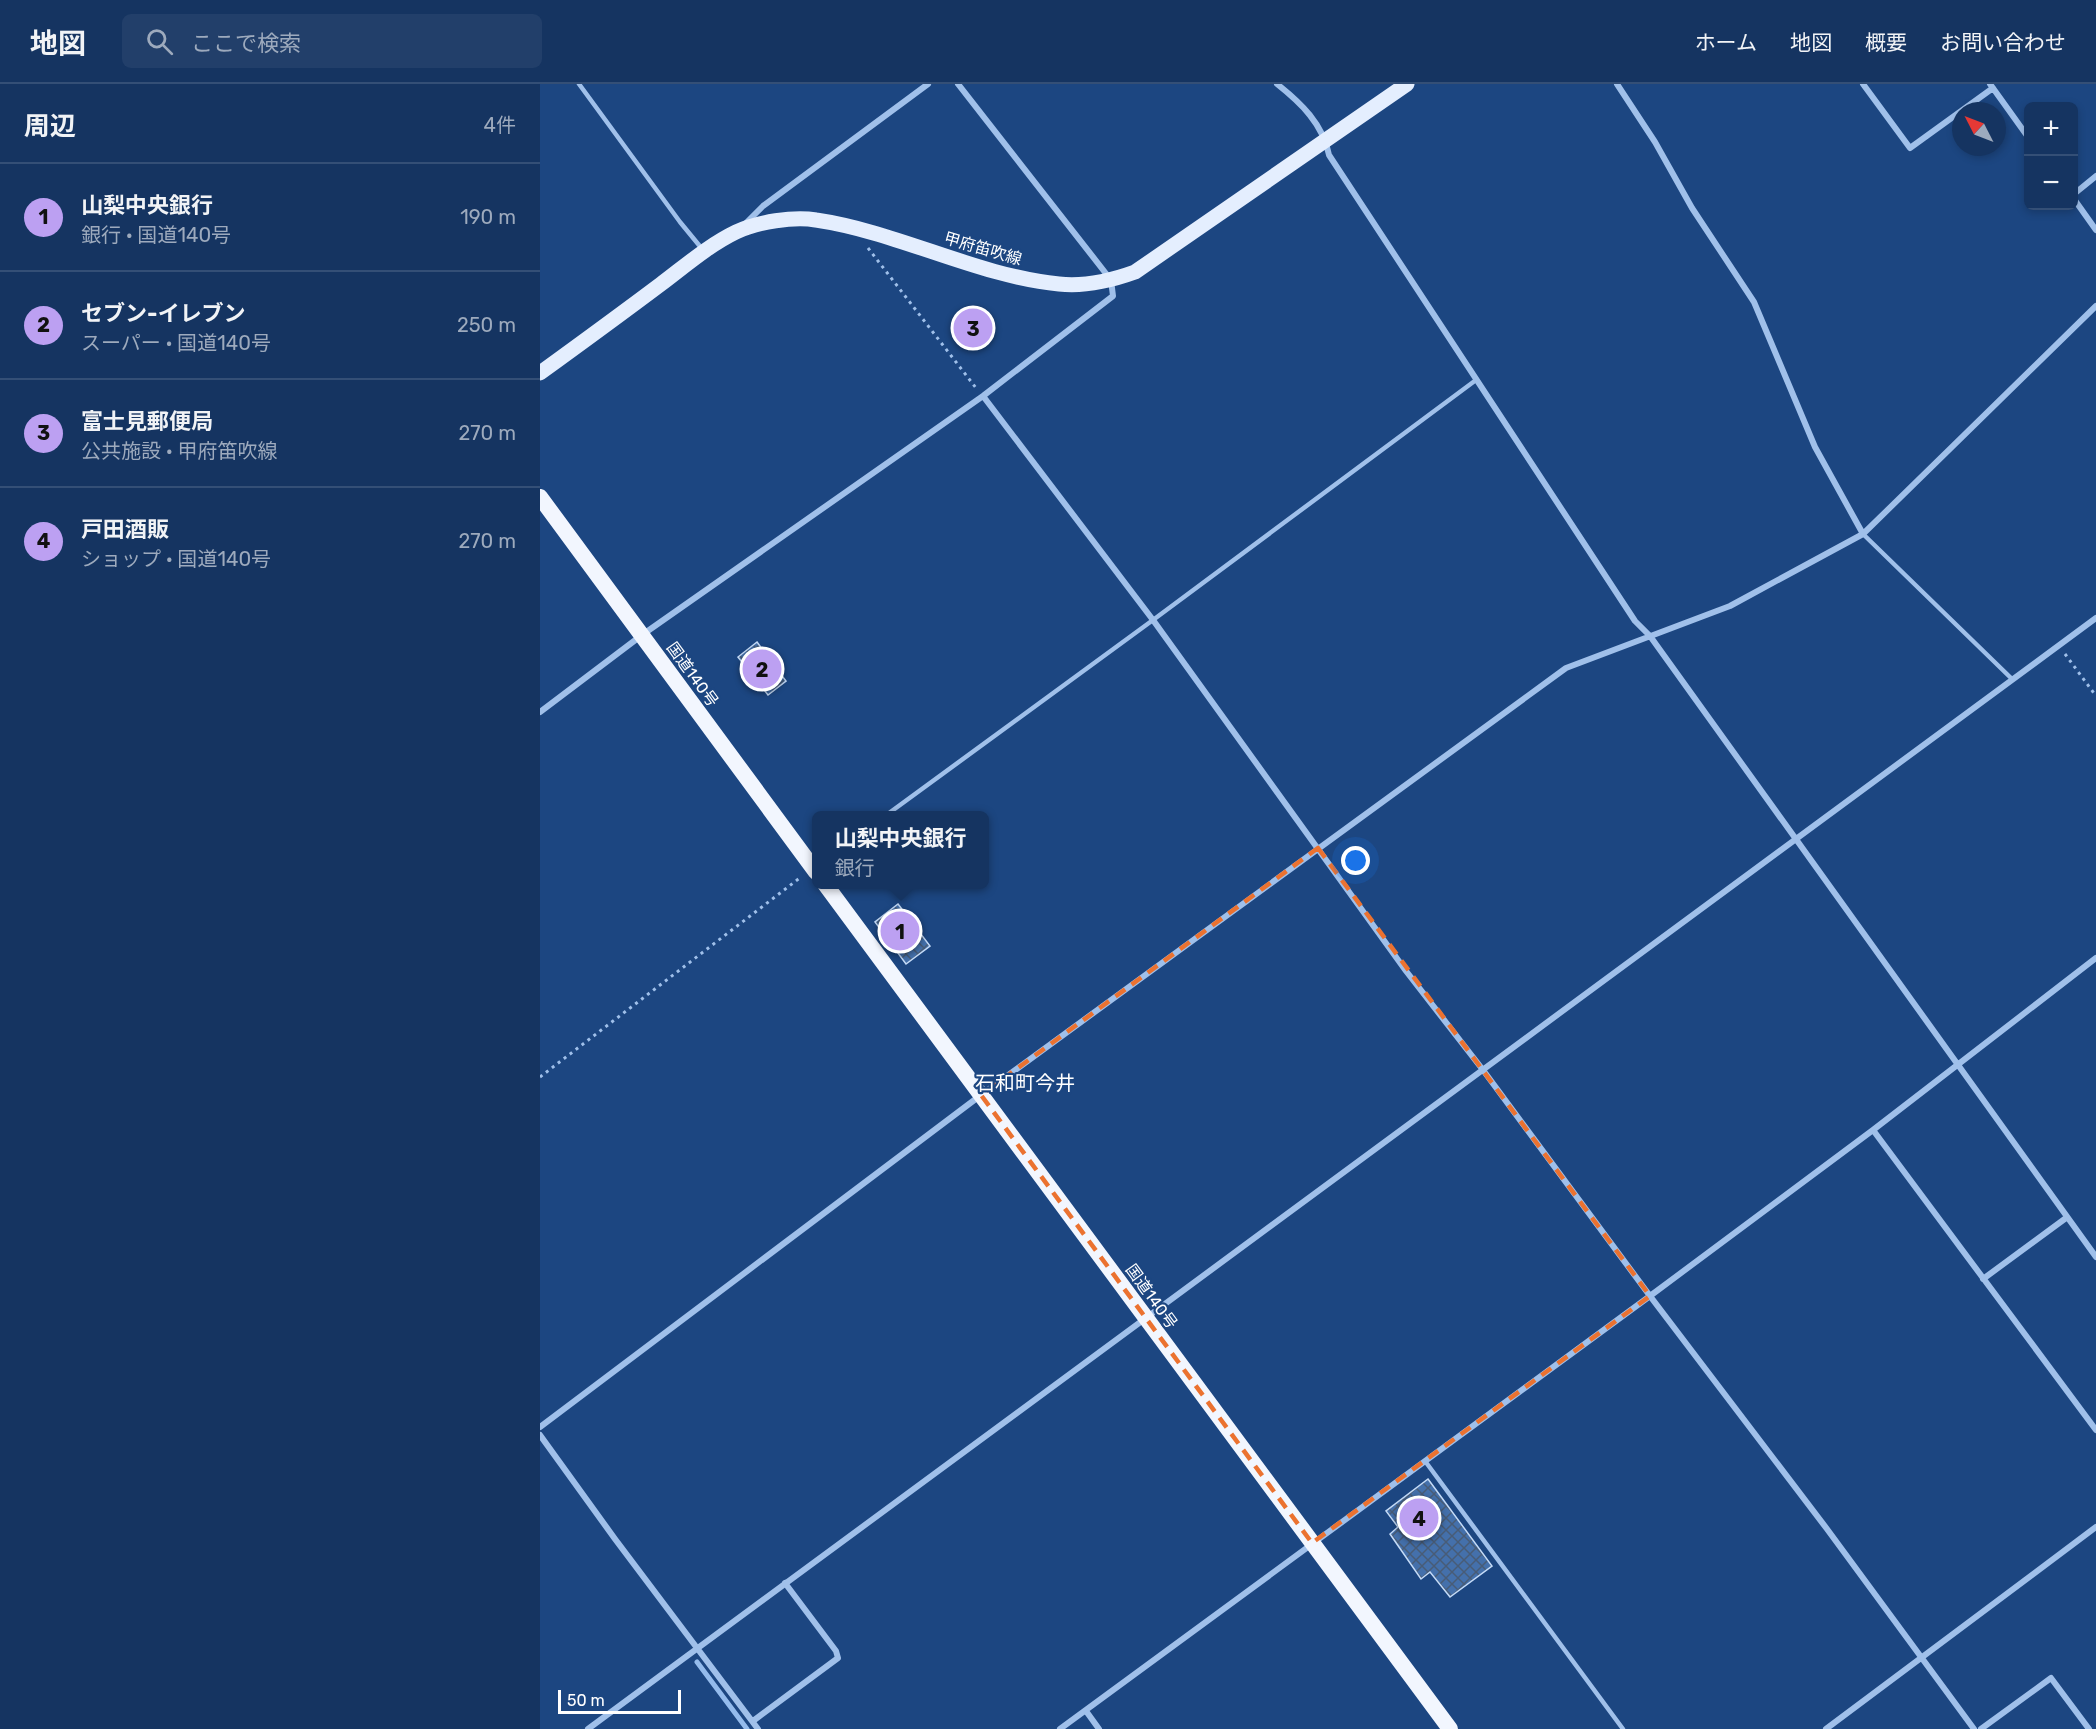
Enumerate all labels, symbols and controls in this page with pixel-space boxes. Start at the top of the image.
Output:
search box [122,14,542,68]
icon: search [143,25,176,58]
text: 地図 [30,27,86,60]
text: ここで検索 [191,30,301,57]
text: ホーム [1695,30,1757,55]
text: 地図 [1790,30,1832,55]
text: 概要 [1865,30,1907,55]
text: お問い合わせ [1940,30,2066,55]
north arrow [1952,102,2006,156]
map controls [2024,102,2078,210]
button: + [2024,102,2078,156]
text: 周辺 [24,111,76,142]
text: 4件 [484,113,516,137]
button: − [2024,156,2078,210]
text: 山梨中央銀行 [81,192,213,219]
text: 1 [39,205,48,229]
text: 190 m [460,205,516,229]
text: 銀行 · 国道140号 [81,223,231,247]
street label: 甲府笛吹線 [942,228,1024,269]
text: セブン-イレブン [81,300,246,327]
pin: 3 [954,306,992,350]
text: 2 [37,313,50,337]
text: 250 m [457,313,516,337]
text: スーパー · 国道140号 [81,331,271,355]
text: 富士見郵便局 [81,408,213,435]
text: 3 [37,421,50,445]
text: 270 m [459,421,516,445]
text: 公共施設 · 甲府笛吹線 [81,439,277,463]
text: 戸田酒販 [81,516,169,543]
text: 4 [37,529,50,553]
text: 270 m [459,529,516,553]
text: ショップ · 国道140号 [81,547,271,571]
street label: 国道140号 [663,638,722,710]
pin: 2 [742,646,782,692]
popup [812,811,989,889]
text: 山梨中央銀行 [834,825,967,852]
your location [1341,846,1370,875]
text: 銀行 [834,856,874,880]
pin: 1 [880,908,920,954]
district label: 石和町今井 [975,1071,1075,1095]
street label: 国道140号 [1122,1260,1181,1332]
pin: 4 [1400,1496,1438,1540]
scale bar [558,1687,681,1714]
text: 50 m [567,1691,605,1710]

